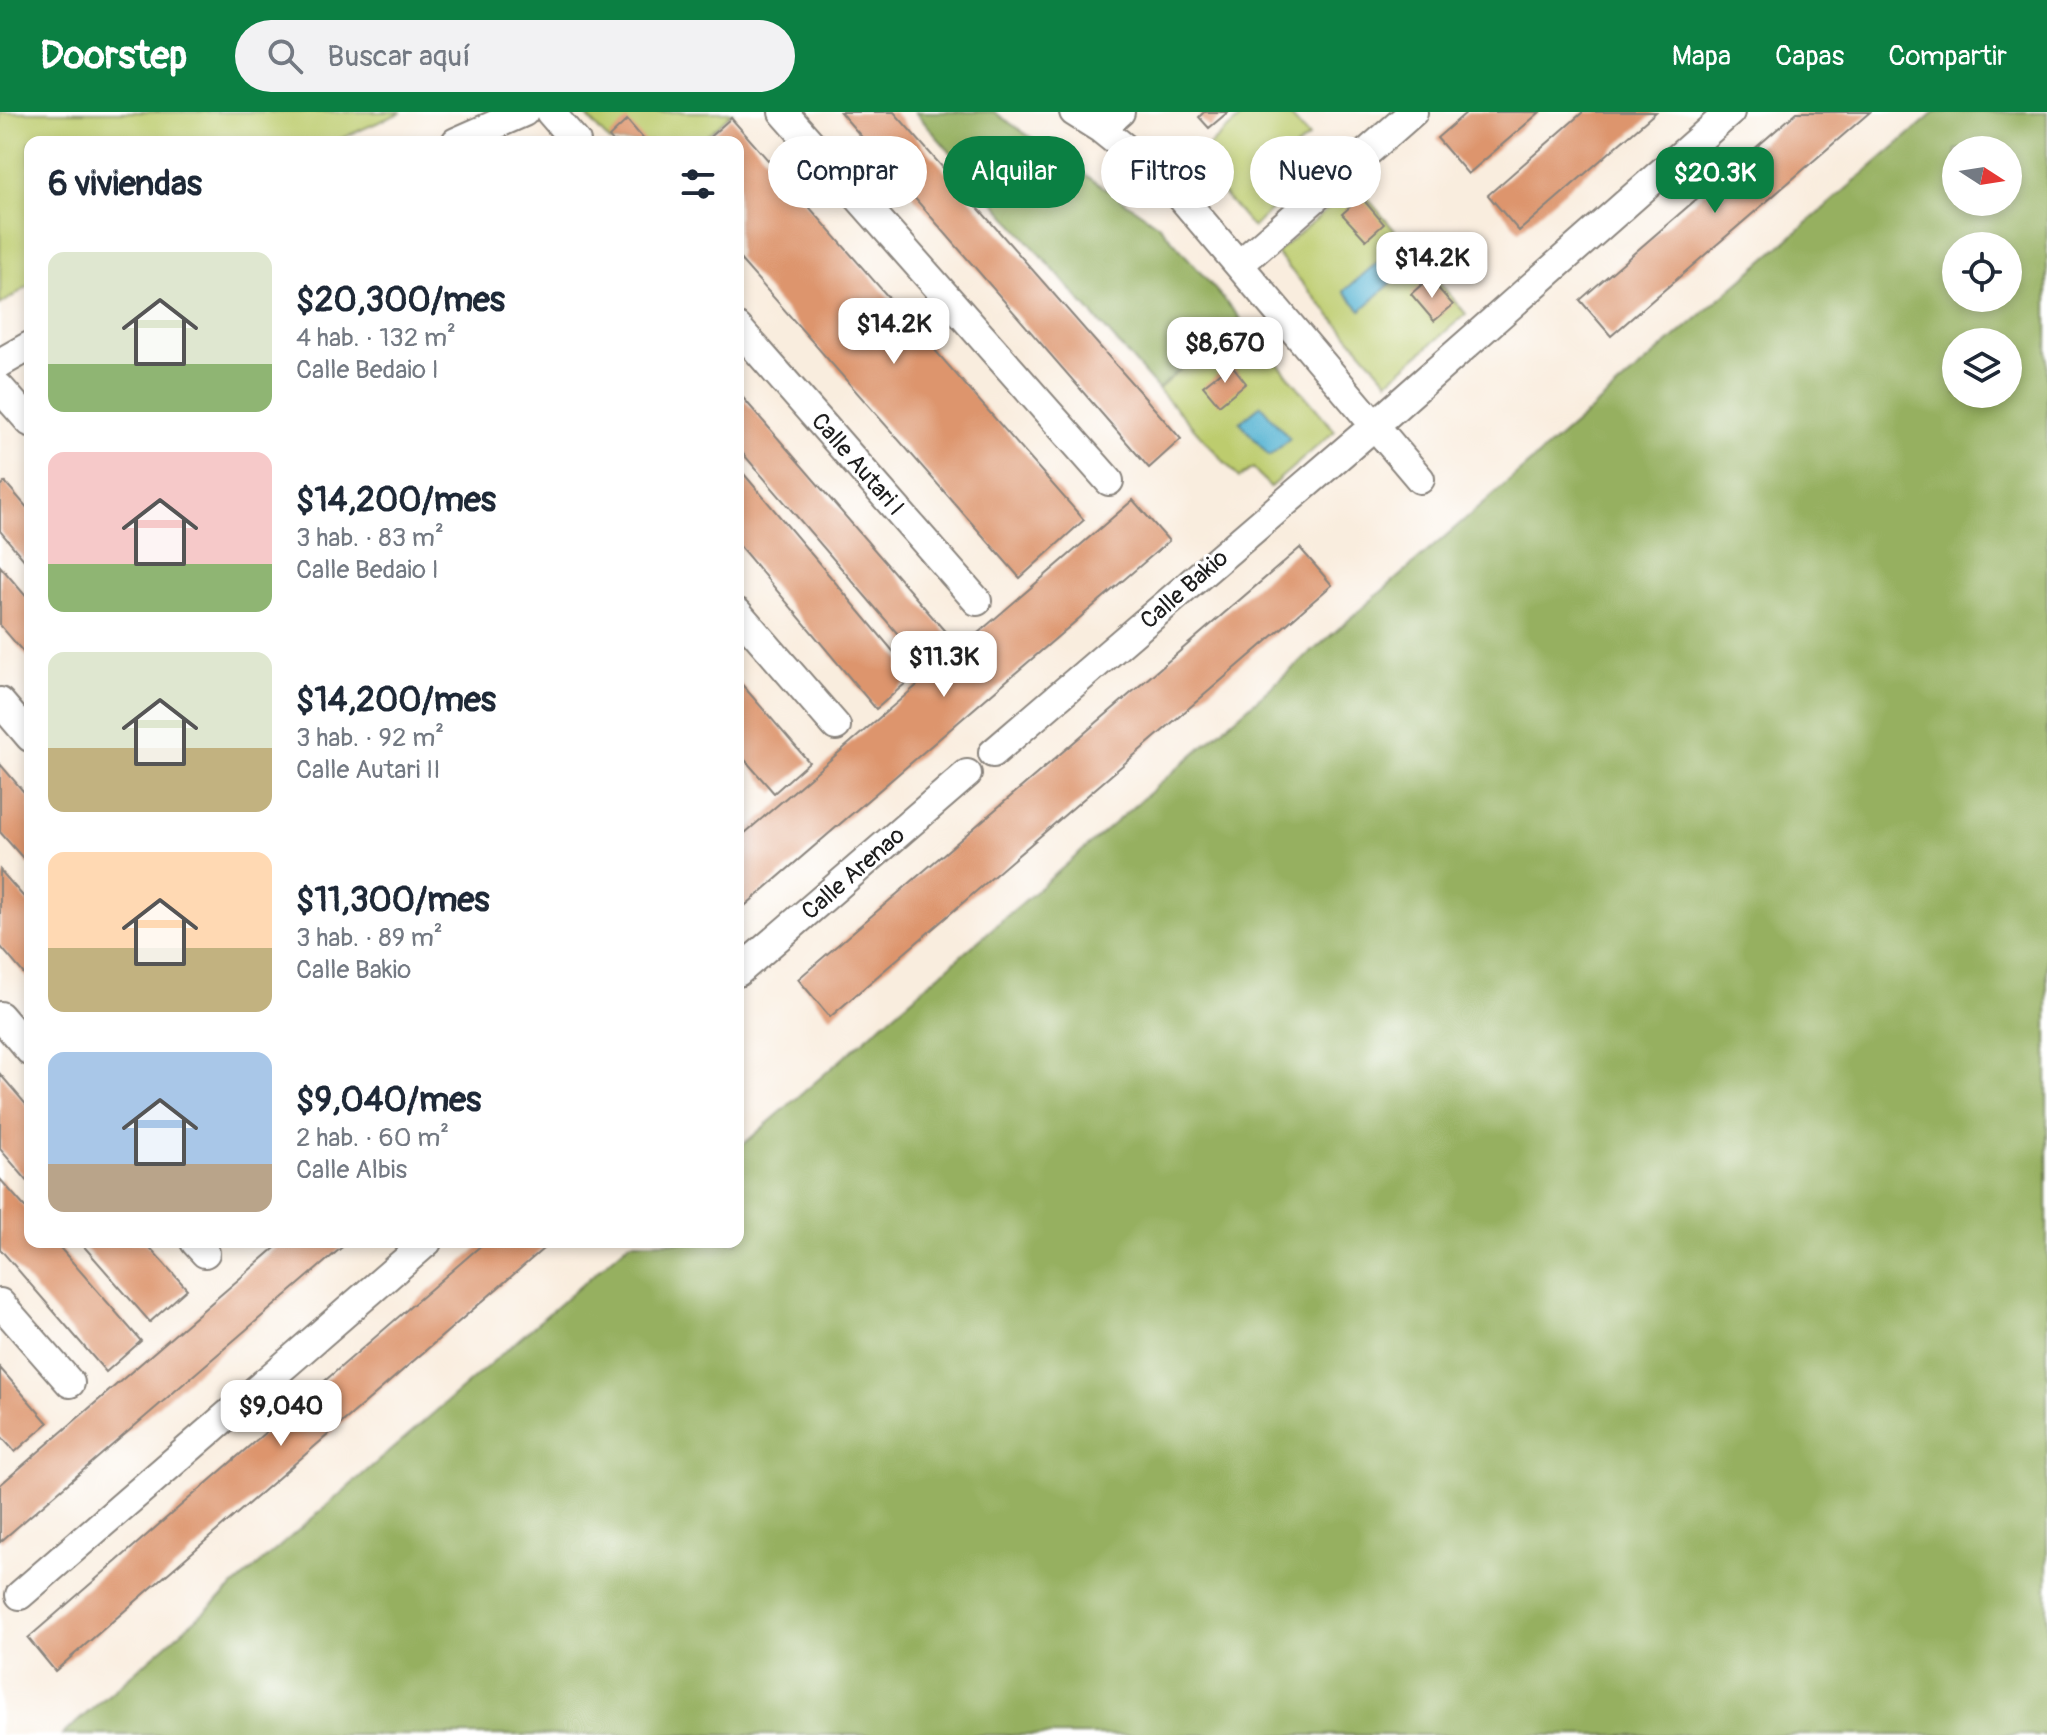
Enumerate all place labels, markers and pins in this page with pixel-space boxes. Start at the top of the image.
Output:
pin: $20.3K [1650,147,1780,215]
pin: $14.2K [1367,232,1497,300]
pin: $14.2K [829,298,959,366]
pin: $8,670 [1160,317,1290,385]
pin: $11.3K [879,631,1009,699]
pin: $9,040 [216,1380,346,1448]

